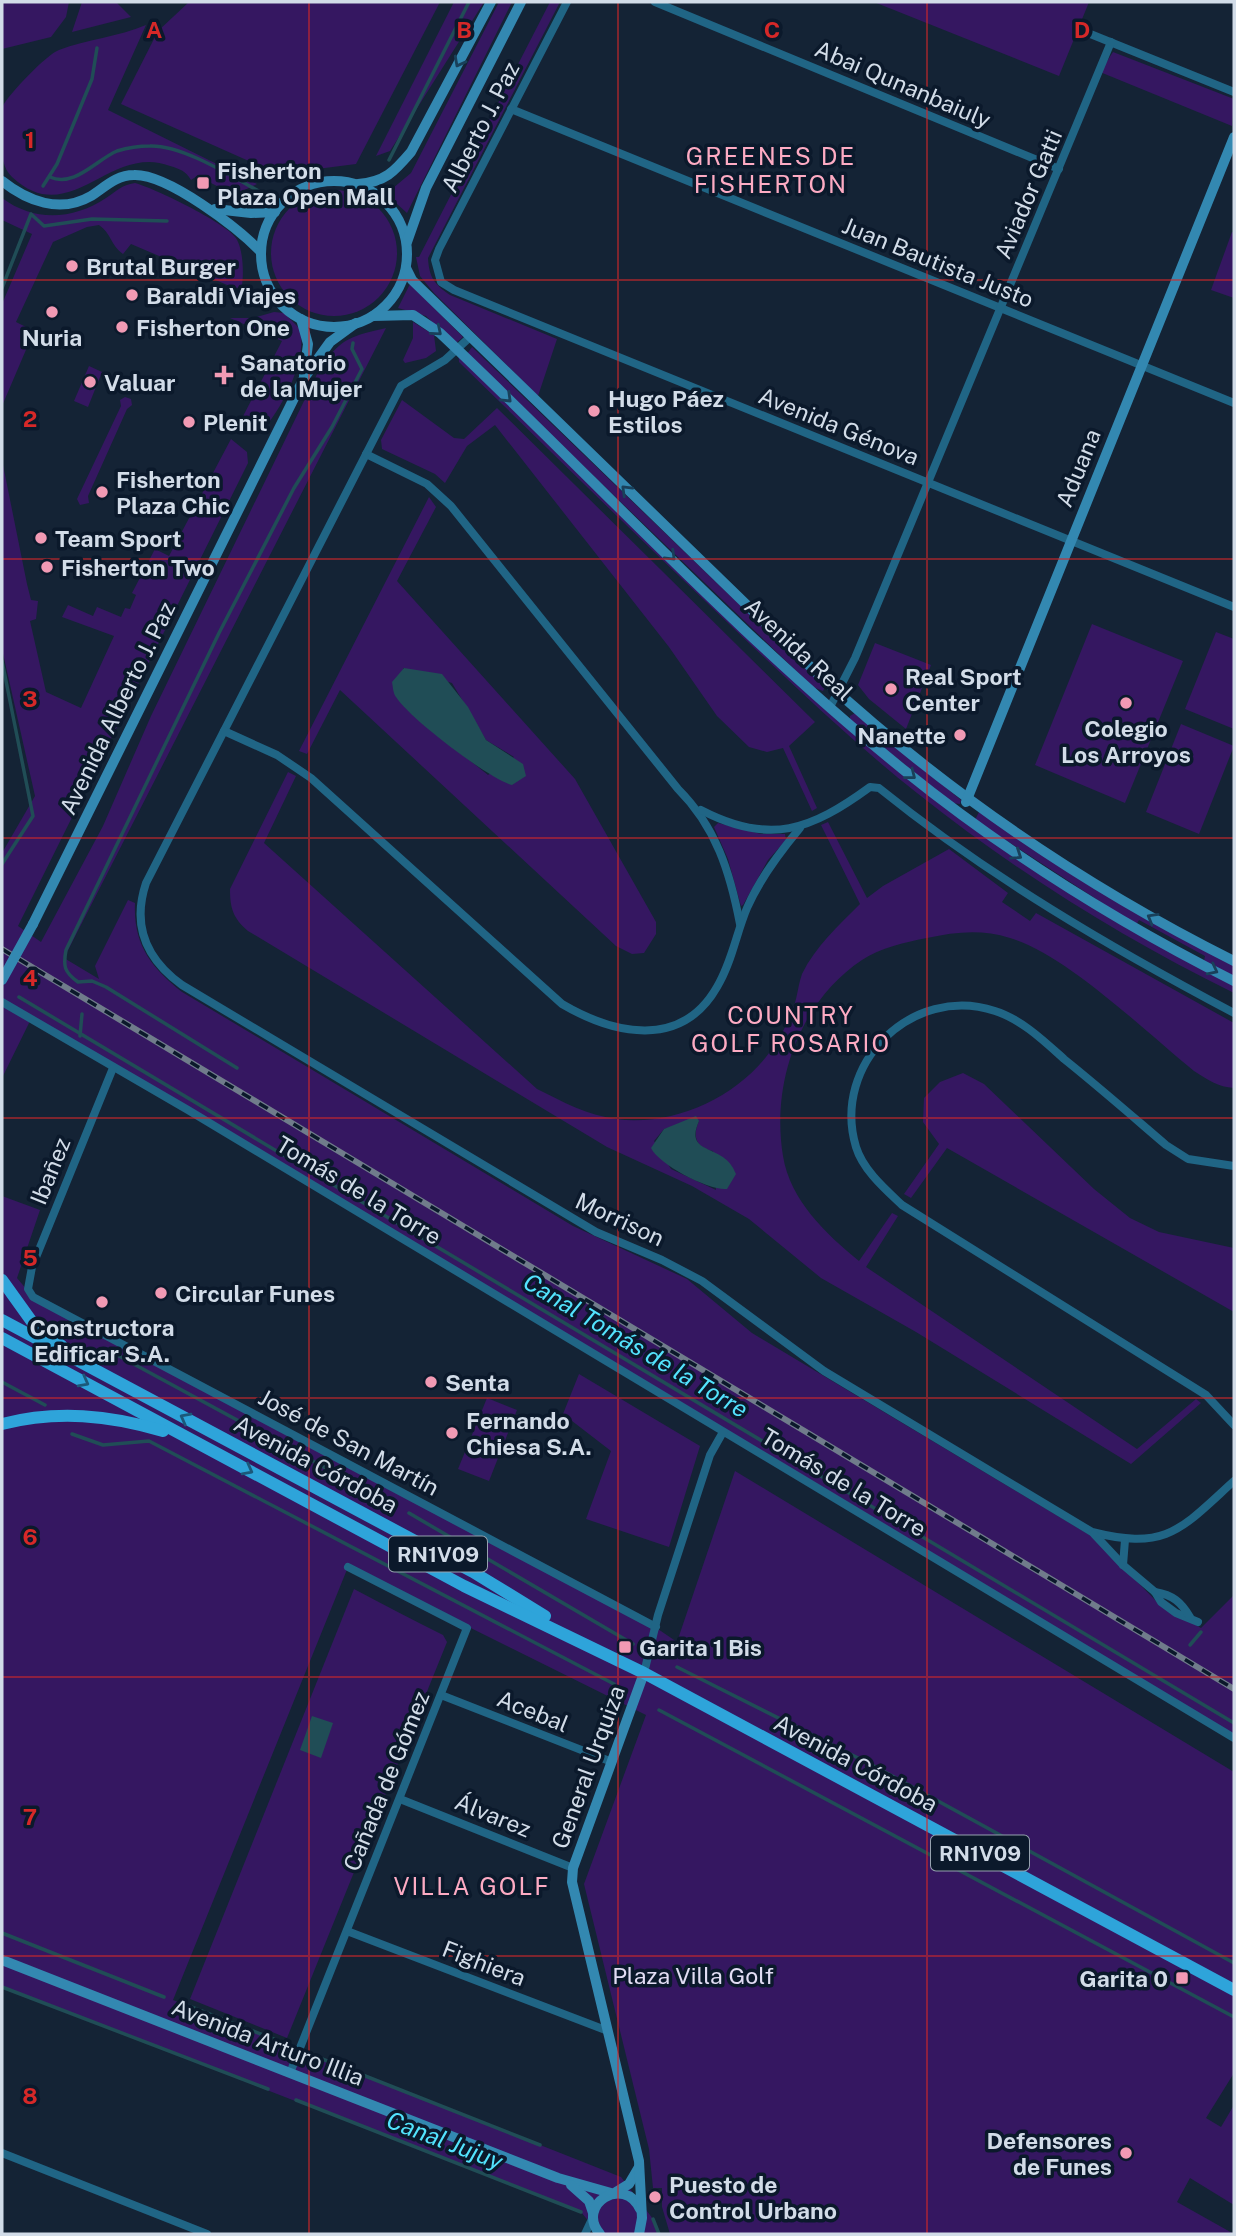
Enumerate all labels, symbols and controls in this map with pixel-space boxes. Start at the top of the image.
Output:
text: A [146,16,163,43]
text: B [456,16,472,43]
text: C [764,16,780,43]
text: D [1074,16,1090,43]
street label: Abai Qunanbaiuly [811,35,995,133]
one-way arrow [454,55,467,67]
street label: Alberto J. Paz [435,57,525,197]
street label: Aviador Gatti [989,125,1067,263]
text: 1 [25,126,35,153]
district label: GREENES DE FISHERTON [686,142,856,198]
place label: Fisherton Plaza Open Mall [217,157,394,210]
marker: Fisherton Plaza Open Mall [195,175,211,191]
street label: Juan Bautista Justo [838,211,1038,313]
place label: Brutal Burger [86,253,236,280]
marker: Brutal Burger [64,258,80,274]
place label: Baraldi Viajes [146,282,296,309]
marker: Baraldi Viajes [124,287,140,303]
marker: Nuria [44,304,60,320]
place label: Fisherton One [136,314,290,341]
marker: Fisherton One [114,319,130,335]
one-way arrow [428,323,441,335]
place label: Nuria [22,324,82,351]
place label: Sanatorio de la Mujer [240,349,362,402]
marker: Sanatorio de la Mujer [214,365,234,385]
place label: Valuar [104,369,176,396]
marker: Valuar [82,374,98,390]
street label: Avenida Génova [755,382,923,470]
place label: Hugo Páez Estilos [608,385,724,438]
one-way arrow [499,389,512,402]
marker: Hugo Páez Estilos [586,403,602,419]
text: 2 [23,405,37,432]
place label: Plenit [203,409,268,436]
marker: Plenit [181,414,197,430]
street label: Aduana [1050,425,1106,511]
place label: Fisherton Plaza Chic [116,466,230,519]
marker: Fisherton Plaza Chic [94,484,110,500]
one-way arrow [622,485,635,498]
place label: Team Sport [55,525,181,552]
marker: Team Sport [33,530,49,546]
one-way arrow [662,548,675,561]
place label: Fisherton Two [61,554,215,581]
marker: Fisherton Two [39,559,55,575]
street label: Avenida Real [739,592,859,706]
street label: Avenida Alberto J. Paz [54,597,180,819]
place label: Real Sport Center [905,663,1022,716]
marker: Real Sport Center [883,681,899,697]
text: 3 [22,685,38,712]
marker: Colegio Los Arroyos [1118,695,1134,711]
place label: Colegio Los Arroyos [1061,715,1191,768]
place label: Nanette [857,722,946,749]
marker: Nanette [952,727,968,743]
one-way arrow [903,767,916,780]
one-way arrow [1009,847,1022,859]
one-way arrow [1147,913,1160,926]
one-way arrow [1206,962,1218,976]
text: 4 [22,964,38,991]
district label: COUNTRY GOLF ROSARIO [691,1001,891,1057]
street label: Tomás de la Torre [272,1130,446,1250]
street label: Ibañez [24,1134,76,1208]
street label: Morrison [571,1187,669,1251]
text: 5 [22,1244,38,1271]
water label: Canal Tomás de la Torre [519,1267,753,1423]
place label: Circular Funes [175,1280,335,1307]
marker: Circular Funes [153,1285,169,1301]
marker: Constructora Edificar S.A. [94,1294,110,1310]
place label: Constructora Edificar S.A. [30,1314,175,1367]
place label: Senta [445,1369,510,1396]
one-way arrow [76,1374,89,1387]
marker: Senta [423,1374,439,1390]
street label: José de San Martín [254,1383,444,1501]
place label: Fernando Chiesa S.A. [466,1407,592,1460]
street label: Avenida Córdoba [230,1410,402,1518]
one-way arrow [180,1413,192,1426]
street label: Tomás de la Torre [757,1422,931,1542]
marker: Fernando Chiesa S.A. [444,1425,460,1441]
one-way arrow [241,1462,253,1475]
text: 6 [22,1523,38,1550]
road number: RN1V09 [389,1536,487,1572]
place label: Garita 1 Bis [639,1634,762,1661]
marker: Garita 1 Bis [617,1639,633,1655]
street label: General Urquiza [546,1682,630,1852]
street label: Acebal [493,1684,573,1738]
street label: Cañada de Gómez [338,1687,434,1875]
street label: Avenida Córdoba [770,1709,942,1817]
street label: Álvarez [451,1788,535,1842]
text: 7 [23,1803,37,1830]
road number: RN1V09 [931,1836,1029,1870]
district label: VILLA GOLF [393,1872,551,1900]
street label: Fighiera [439,1935,529,1991]
park label: Plaza Villa Golf [612,1962,774,1989]
place label: Garita 0 [1079,1965,1168,1992]
marker: Garita 0 [1174,1970,1190,1986]
street label: Avenida Arturo Illia [168,1993,368,2091]
text: 8 [22,2082,38,2109]
water label: Canal Jujuy [383,2105,508,2175]
place label: Defensores de Funes [987,2127,1112,2180]
marker: Defensores de Funes [1118,2145,1134,2161]
place label: Puesto de Control Urbano [669,2171,837,2224]
marker: Puesto de Control Urbano [647,2189,663,2205]

